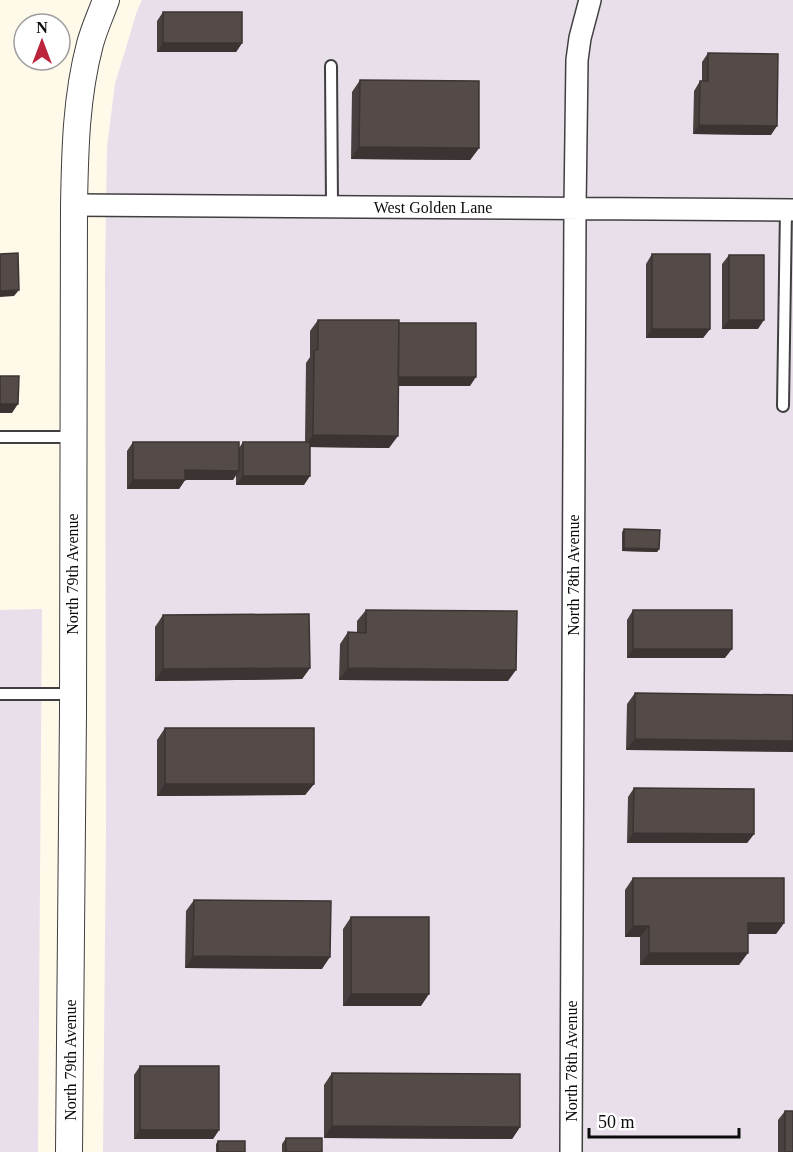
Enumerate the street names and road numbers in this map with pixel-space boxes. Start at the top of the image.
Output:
street label: West Golden Lane [374,199,492,216]
street label: North 79th Avenue [64,513,81,635]
street label: North 78th Avenue [565,514,582,636]
street label: North 79th Avenue [62,999,79,1121]
street label: North 78th Avenue [563,1000,580,1122]

